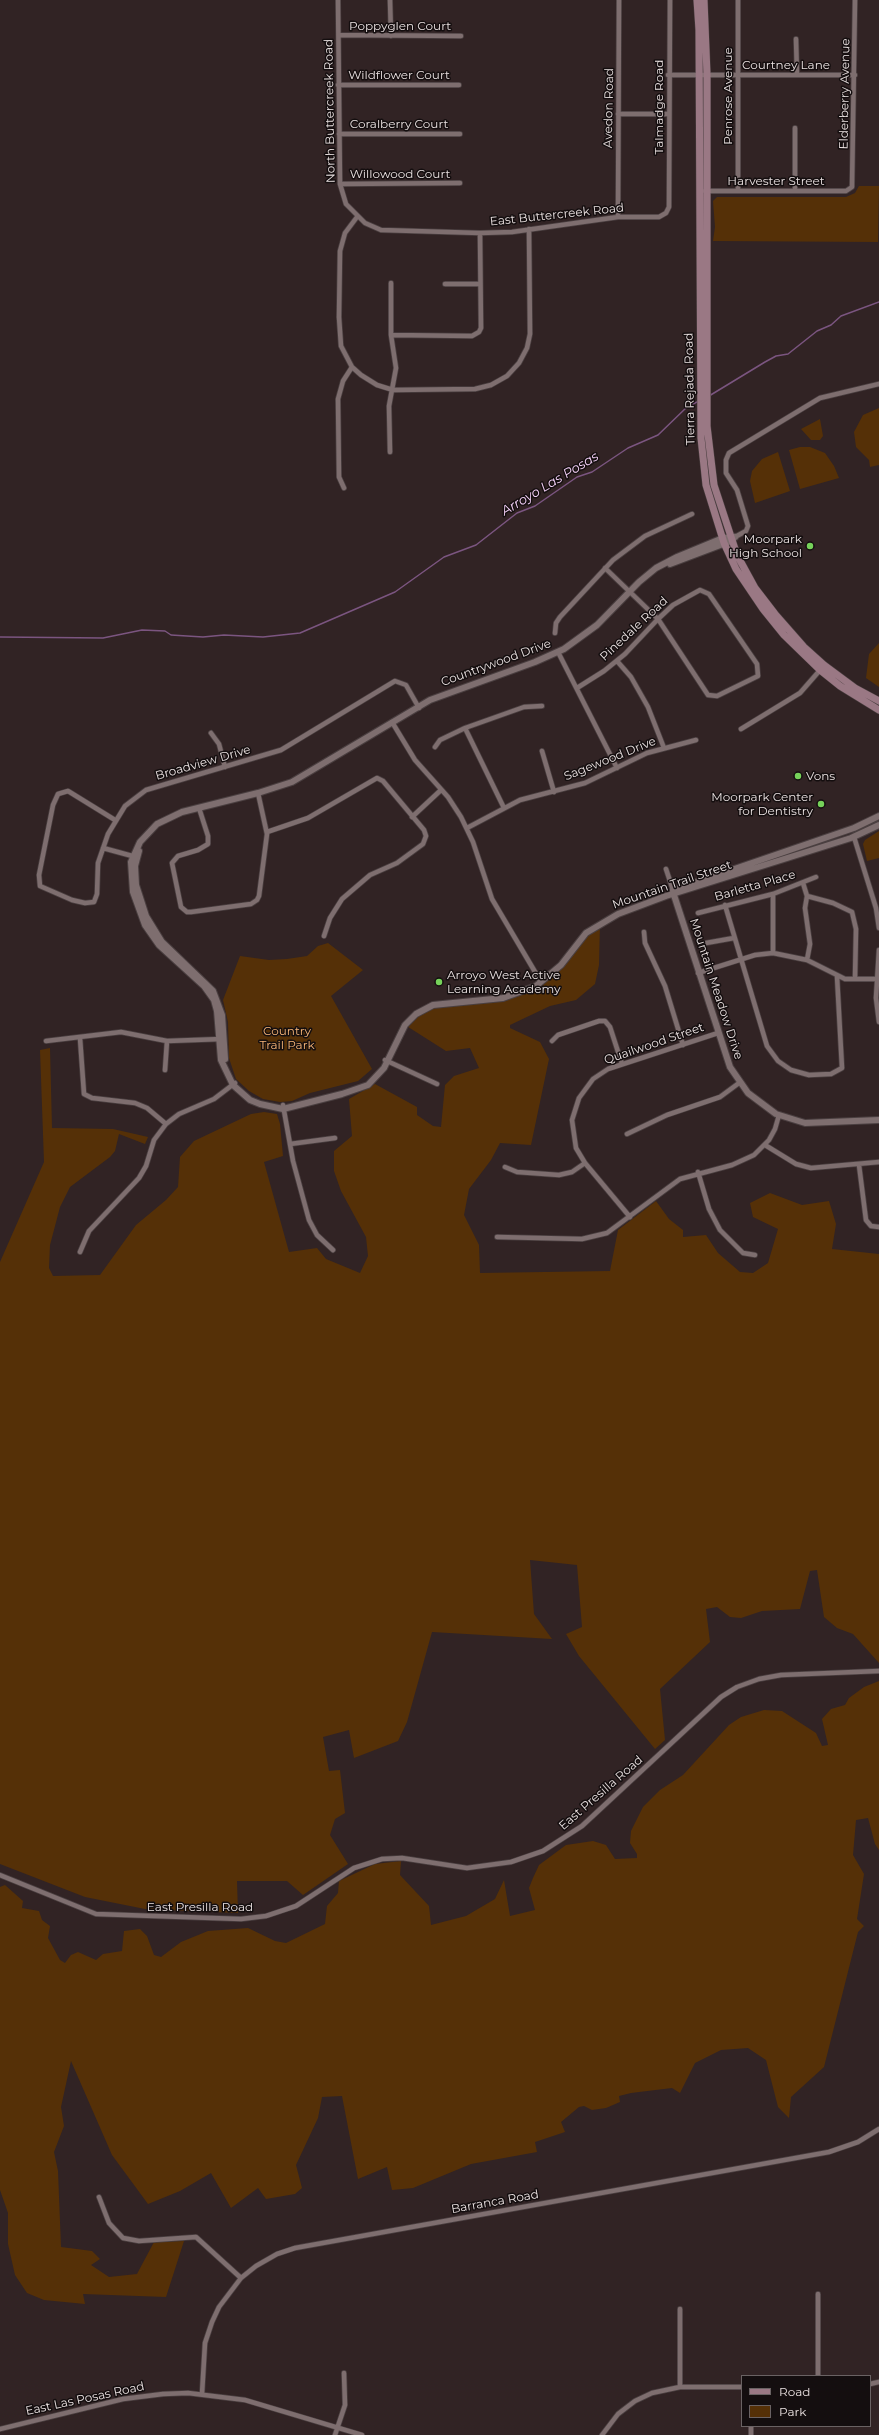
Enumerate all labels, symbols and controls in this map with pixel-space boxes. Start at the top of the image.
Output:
street label: Poppyglen Court [349,19,451,33]
street label: Elderberry Avenue [837,38,853,150]
street label: North Buttercreek Road [322,39,338,183]
street label: Penrose Avenue [721,47,735,145]
street label: Courtney Lane [742,58,830,72]
street label: Talmadge Road [652,60,666,154]
street label: Wildflower Court [348,68,450,82]
street label: Avedon Road [601,68,617,148]
street label: Coralberry Court [350,117,448,131]
street label: Willowood Court [350,167,450,181]
street label: Harvester Street [727,174,825,188]
street label: East Buttercreek Road [489,201,625,229]
street label: Tierra Rejada Road [682,333,698,445]
water label: Arroyo Las Posas [498,449,602,519]
place label: Moorpark High School [729,532,802,560]
marker: Moorpark High School [805,541,815,551]
street label: Pinedale Road [597,594,671,664]
street label: Countrywood Drive [439,636,553,690]
street label: Sagewood Drive [562,734,658,784]
street label: Broadview Drive [154,743,252,783]
place label: Vons [806,769,835,783]
marker: Vons [793,771,803,781]
place label: Moorpark Center for Dentistry [711,790,813,818]
marker: Moorpark Center for Dentistry [816,799,826,809]
street label: Mountain Trail Street [610,858,734,912]
street label: Barletta Place [713,868,797,904]
street label: Mountain Meadow Drive [686,917,746,1061]
place label: Arroyo West Active Learning Academy [447,968,560,996]
marker: Arroyo West Active Learning Academy [434,977,444,987]
street label: Quailwood Street [602,1020,706,1068]
park label: Country Trail Park [259,1024,315,1052]
street label: East Presilla Road [556,1753,646,1833]
street label: East Presilla Road [147,1900,253,1914]
street label: Barranca Road [450,2187,540,2217]
legend [741,2375,871,2427]
street label: East Las Posas Road [24,2379,146,2419]
text: Road [779,2384,810,2399]
text: Park [779,2404,806,2419]

